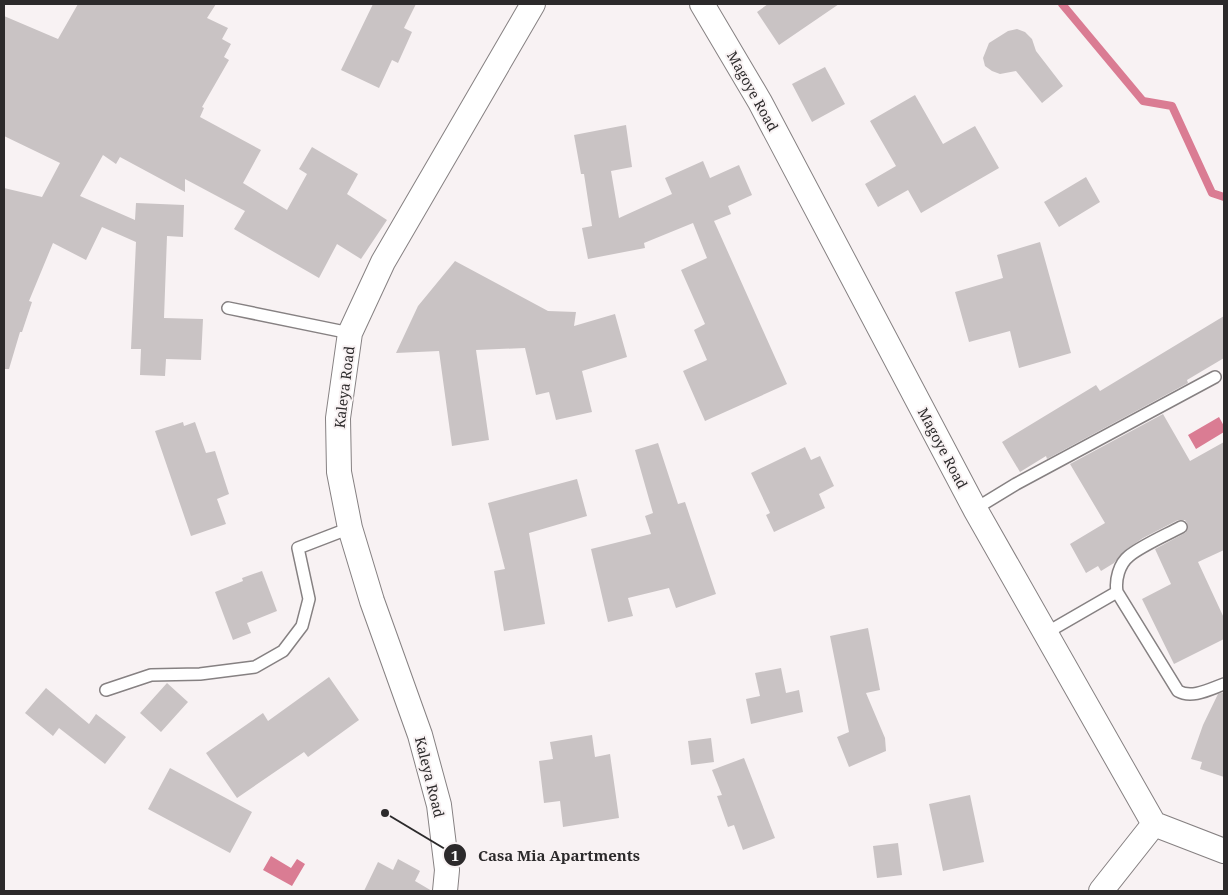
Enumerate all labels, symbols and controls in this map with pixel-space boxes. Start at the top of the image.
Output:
street label: Magoye Road [723,47,783,135]
street label: Kaleya Road [330,344,359,429]
street label: Magoye Road [914,404,972,492]
street label: Kaleya Road [411,735,449,820]
callout: Casa Mia Apartments [443,840,650,870]
text: 1 [451,845,459,865]
text: Casa Mia Apartments [478,845,640,865]

